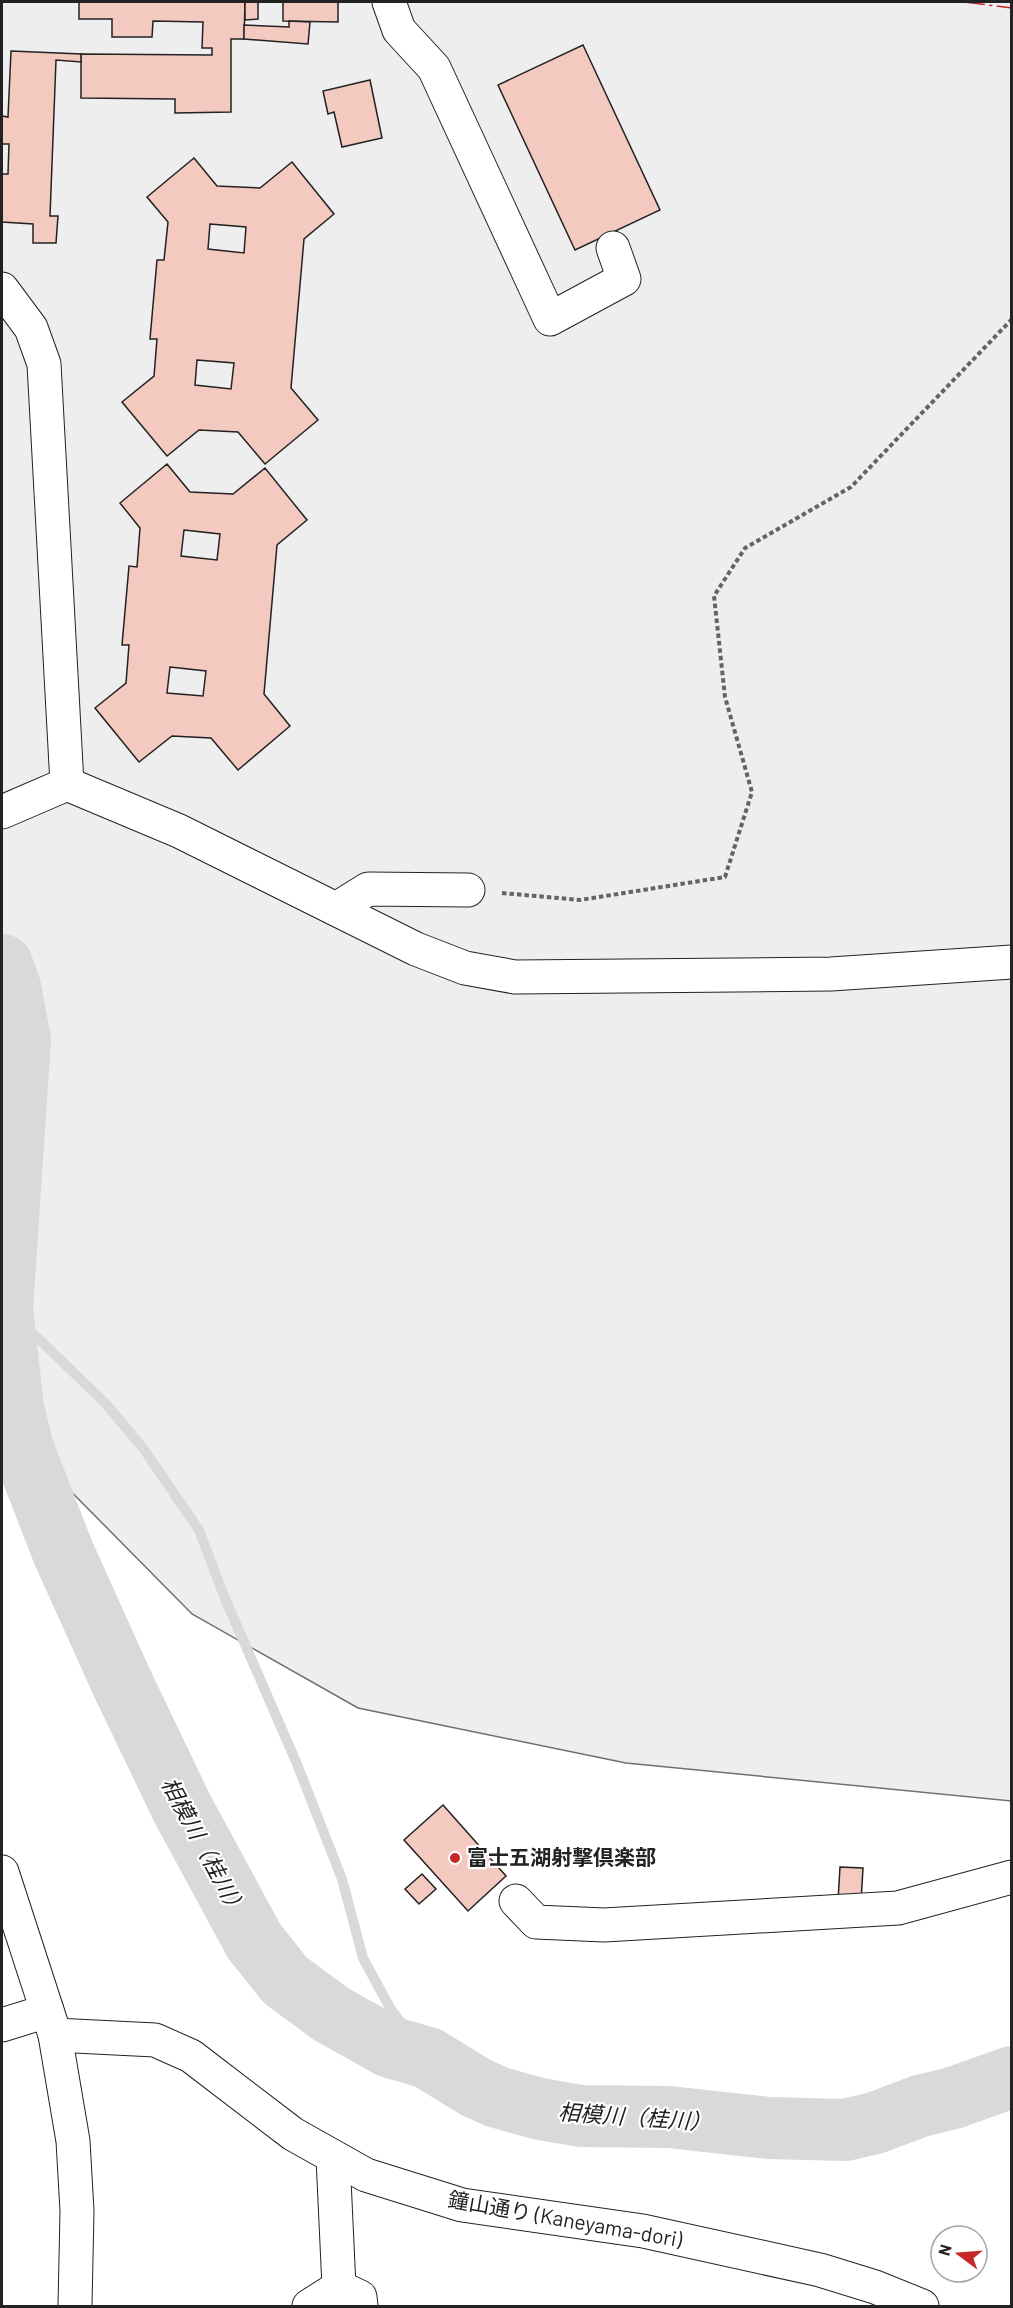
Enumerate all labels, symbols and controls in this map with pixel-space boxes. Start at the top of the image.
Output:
water label: 相模川（桂川） [157,1772,253,1921]
place label: 富士五湖射撃倶楽部 [467,1844,656,1869]
marker: 富士五湖射撃倶楽部 [448,1851,462,1865]
water label: 相模川（桂川） [557,2098,713,2134]
street label: 鐘山通り (Kaneyama-dori) [446,2186,685,2252]
north arrow [929,2224,989,2284]
text: N [934,2242,955,2257]

